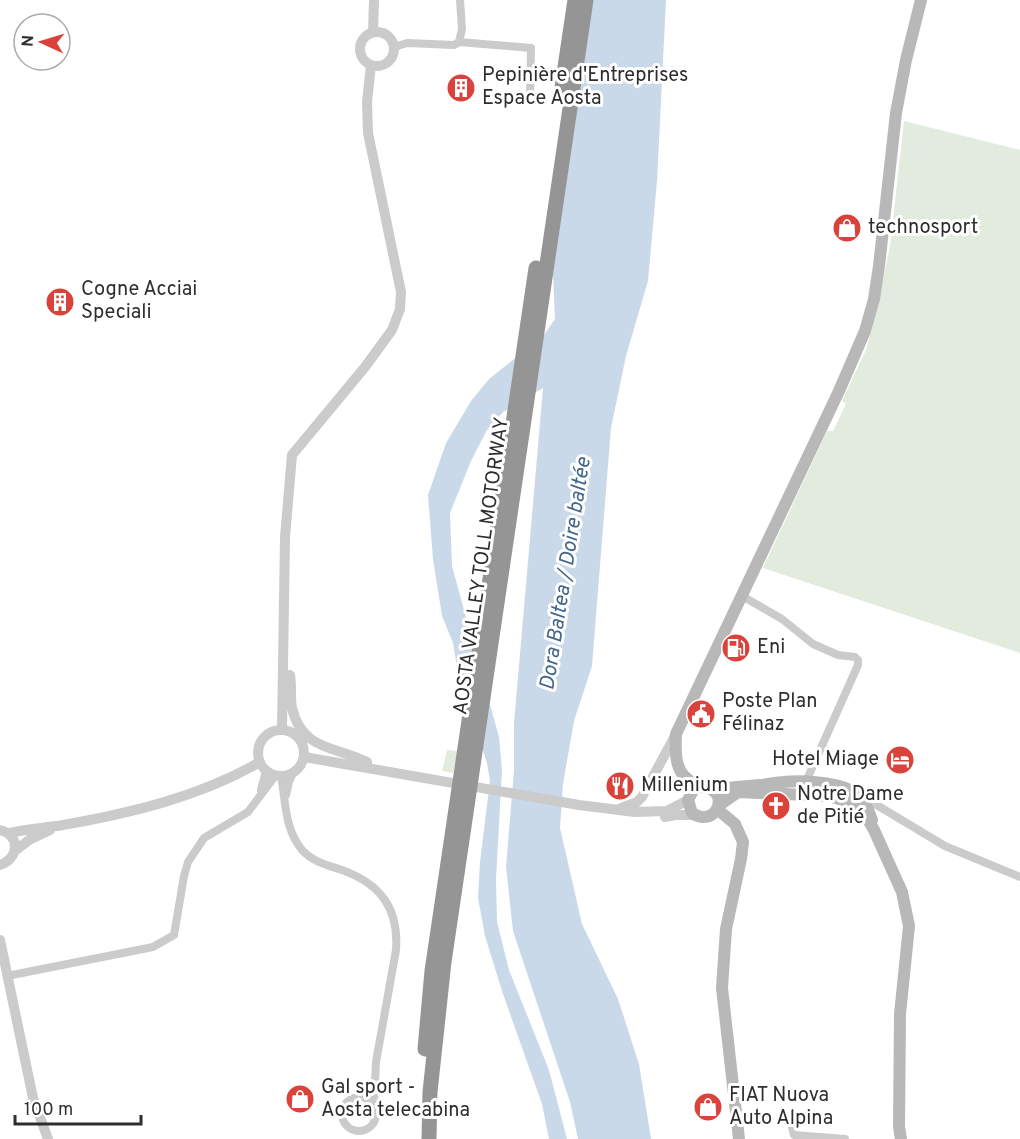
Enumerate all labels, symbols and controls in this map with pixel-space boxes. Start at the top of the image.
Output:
north arrow [12,12,72,72]
text: N [19,35,39,48]
place label: Pepinière d'Entreprises Espace Aosta [482,63,688,112]
building icon: Pepinière d'Entreprises Espace Aosta [445,72,477,104]
shop icon: technosport [831,212,863,244]
place label: technosport [868,215,978,241]
place label: Cogne Acciai Speciali [81,277,197,326]
building icon: Cogne Acciai Speciali [44,286,76,318]
street label: AOSTA VALLEY TOLL MOTORWAY [448,415,516,717]
water label: Dora Baltea / Doire baltée [534,455,598,692]
fuel station icon: Eni [720,632,752,664]
place label: Eni [757,635,785,661]
place label: Poste Plan Félinaz [722,689,818,738]
public building icon: Poste Plan Félinaz [685,698,717,730]
hotel icon: Hotel Miage [884,744,916,776]
place label: Hotel Miage [772,747,879,773]
restaurant icon: Millenium [604,770,636,802]
place label: Millenium [641,773,728,799]
place label: Notre Dame de Pitié [797,782,904,831]
church icon: Notre Dame de Pitié [760,790,792,822]
place label: Gal sport - Aosta telecabina [321,1075,470,1124]
shop icon: Gal sport - Aosta telecabina [284,1083,316,1115]
place label: FIAT Nuova Auto Alpina [729,1083,833,1132]
scale bar [15,1088,141,1126]
shop icon: FIAT Nuova Auto Alpina [692,1091,724,1123]
text: 100 m [24,1099,73,1122]

